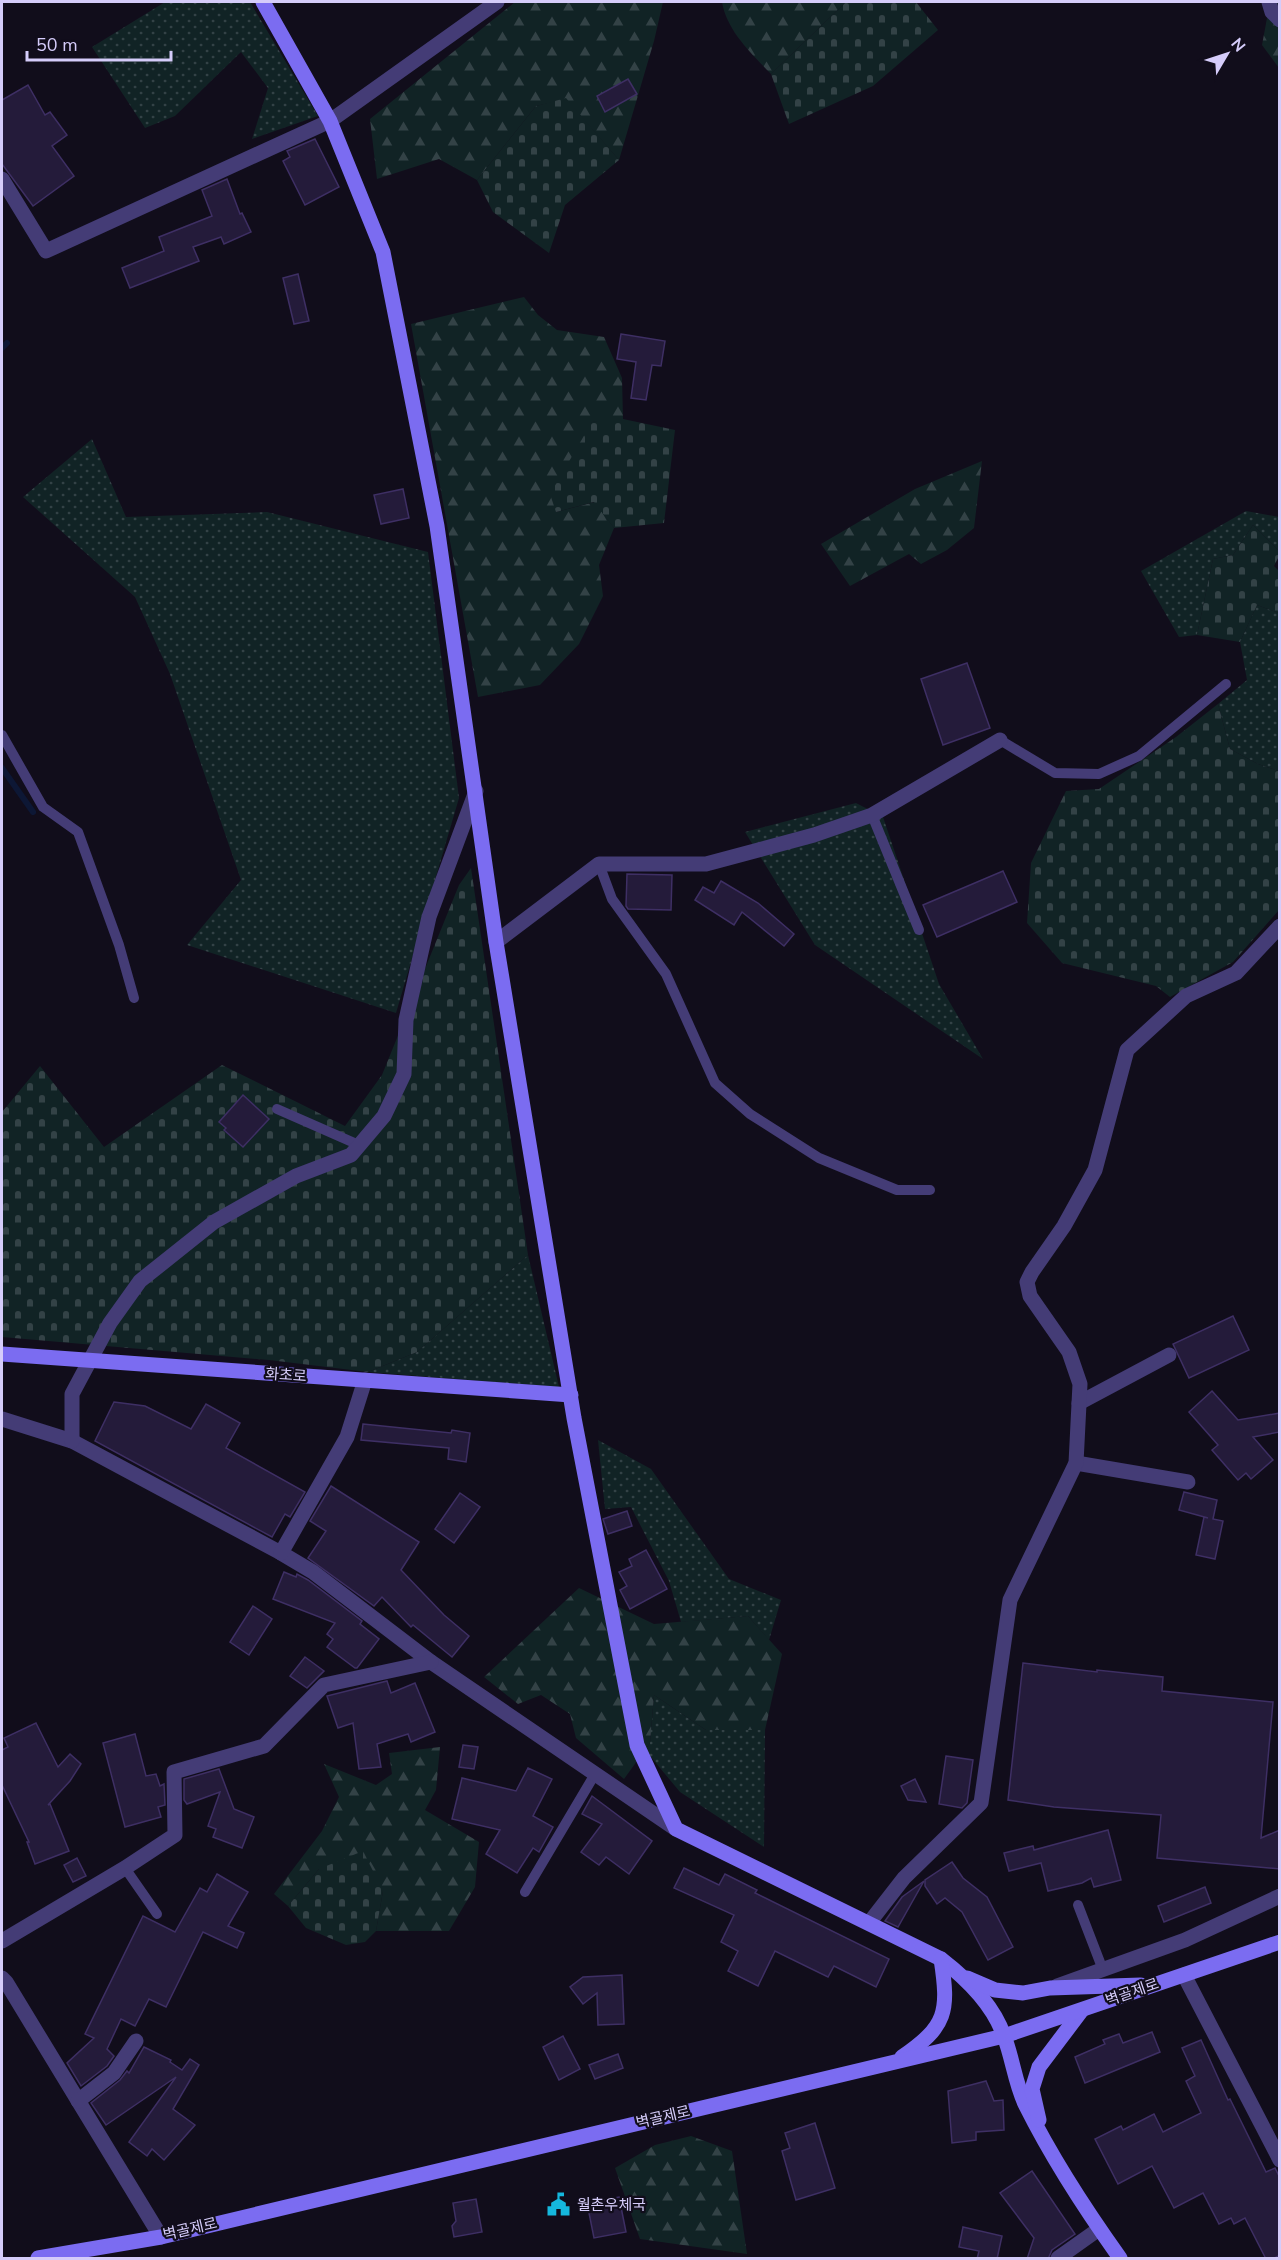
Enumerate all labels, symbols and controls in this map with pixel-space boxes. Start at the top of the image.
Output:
scale bar [27,24,171,62]
north arrow [1197,24,1257,84]
text: 50 m [36,33,78,57]
text: N [1226,34,1250,57]
street label: 화초로 [265,1364,307,1386]
street label: 벽골제로 [1103,1974,1161,2010]
street label: 벽골제로 [634,2101,692,2133]
public building icon: 월촌우체국 [546,2192,572,2218]
place label: 월촌우체국 [577,2195,646,2215]
street label: 벽골제로 [161,2213,219,2245]

